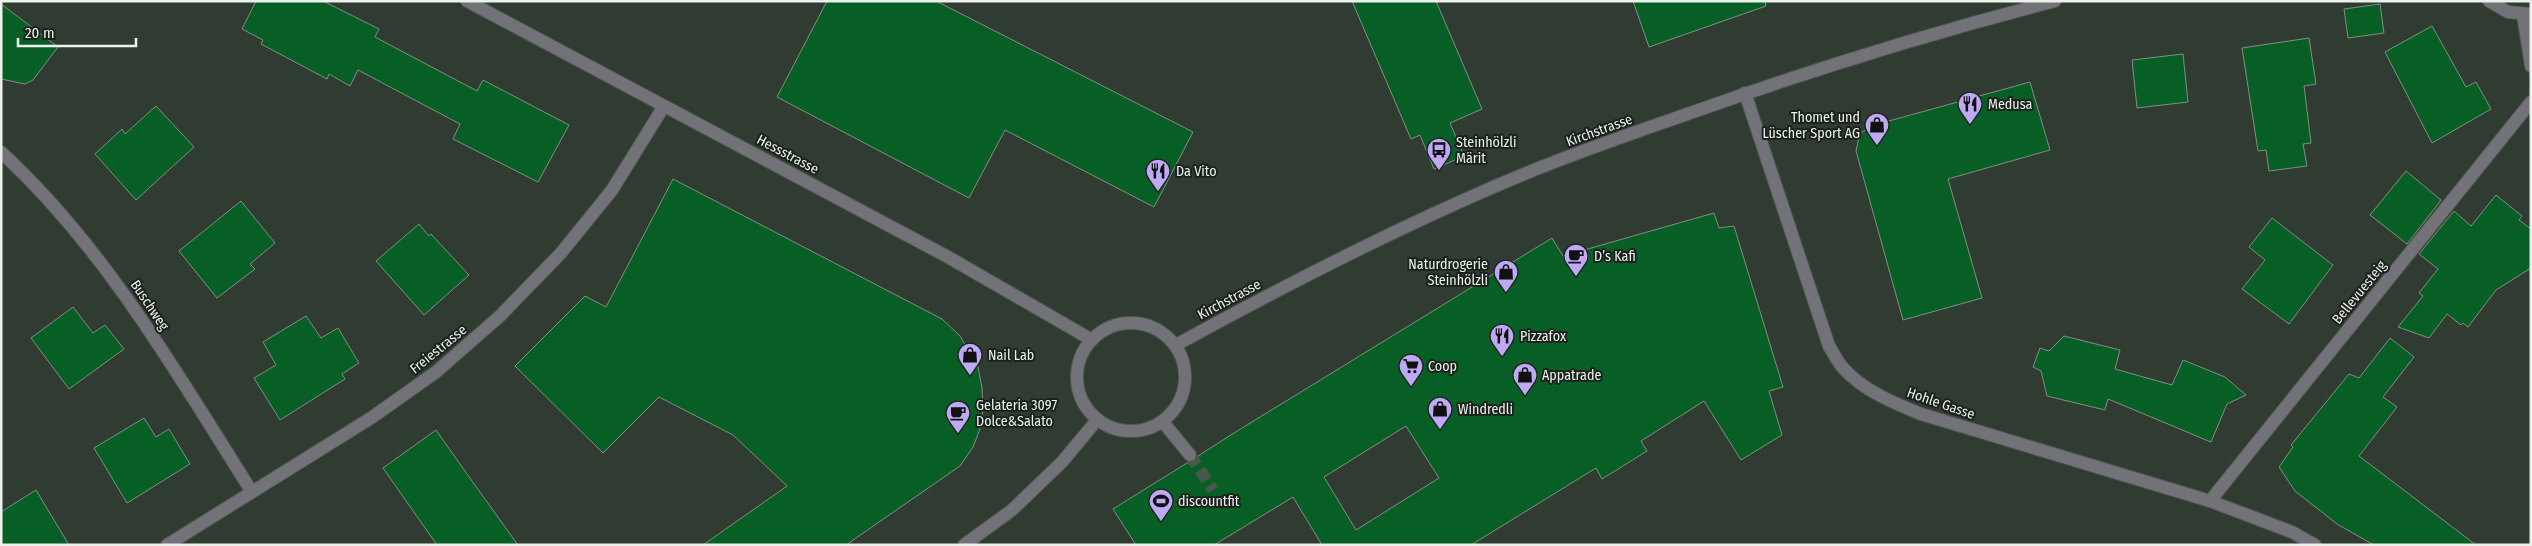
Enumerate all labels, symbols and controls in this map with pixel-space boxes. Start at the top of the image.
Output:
scale bar [18,15,135,47]
text: 20 m [25,24,55,42]
restaurant icon: Medusa [1957,91,1983,125]
place label: Medusa [1988,96,2033,113]
place label: Thomet und Lüscher Sport AG [1762,109,1860,142]
street label: Kirchstrasse [1564,111,1635,150]
shop icon: Thomet und Lüscher Sport AG [1864,112,1890,146]
street label: Hessstrasse [754,131,822,178]
place label: Steinhölzli Märit [1456,134,1516,167]
bus stop icon: Steinhölzli Märit [1426,137,1452,171]
restaurant icon: Da Vito [1145,158,1171,192]
place label: Da Vito [1176,163,1217,180]
cafe icon: D’s Kafi [1563,243,1589,277]
place label: D’s Kafi [1594,248,1636,265]
place label: Naturdrogerie Steinhölzli [1408,256,1488,289]
street label: Bellevuesteig [2329,257,2390,327]
shop icon: Naturdrogerie Steinhölzli [1493,259,1519,293]
street label: Kirchstrasse [1195,276,1264,323]
street label: Buschweg [127,277,173,334]
street label: Freiestrasse [407,321,470,377]
restaurant icon: Pizzafox [1489,323,1515,357]
place label: Pizzafox [1520,328,1567,345]
shop icon: Nail Lab [957,342,983,376]
place label: Nail Lab [988,347,1034,364]
supermarket icon: Coop [1398,353,1424,387]
place label: Coop [1428,358,1457,375]
shop icon: Appatrade [1512,362,1538,396]
place label: Appatrade [1542,367,1601,384]
street label: Hohle Gasse [1905,384,1977,423]
shop icon: Windredli [1427,396,1453,430]
place label: Gelateria 3097 Dolce&Salato [976,397,1057,430]
cafe icon: Gelateria 3097 Dolce&Salato [945,400,971,434]
place label: Windredli [1458,401,1513,418]
sports icon: discountfit [1148,488,1174,522]
place label: discountfit [1178,493,1240,510]

